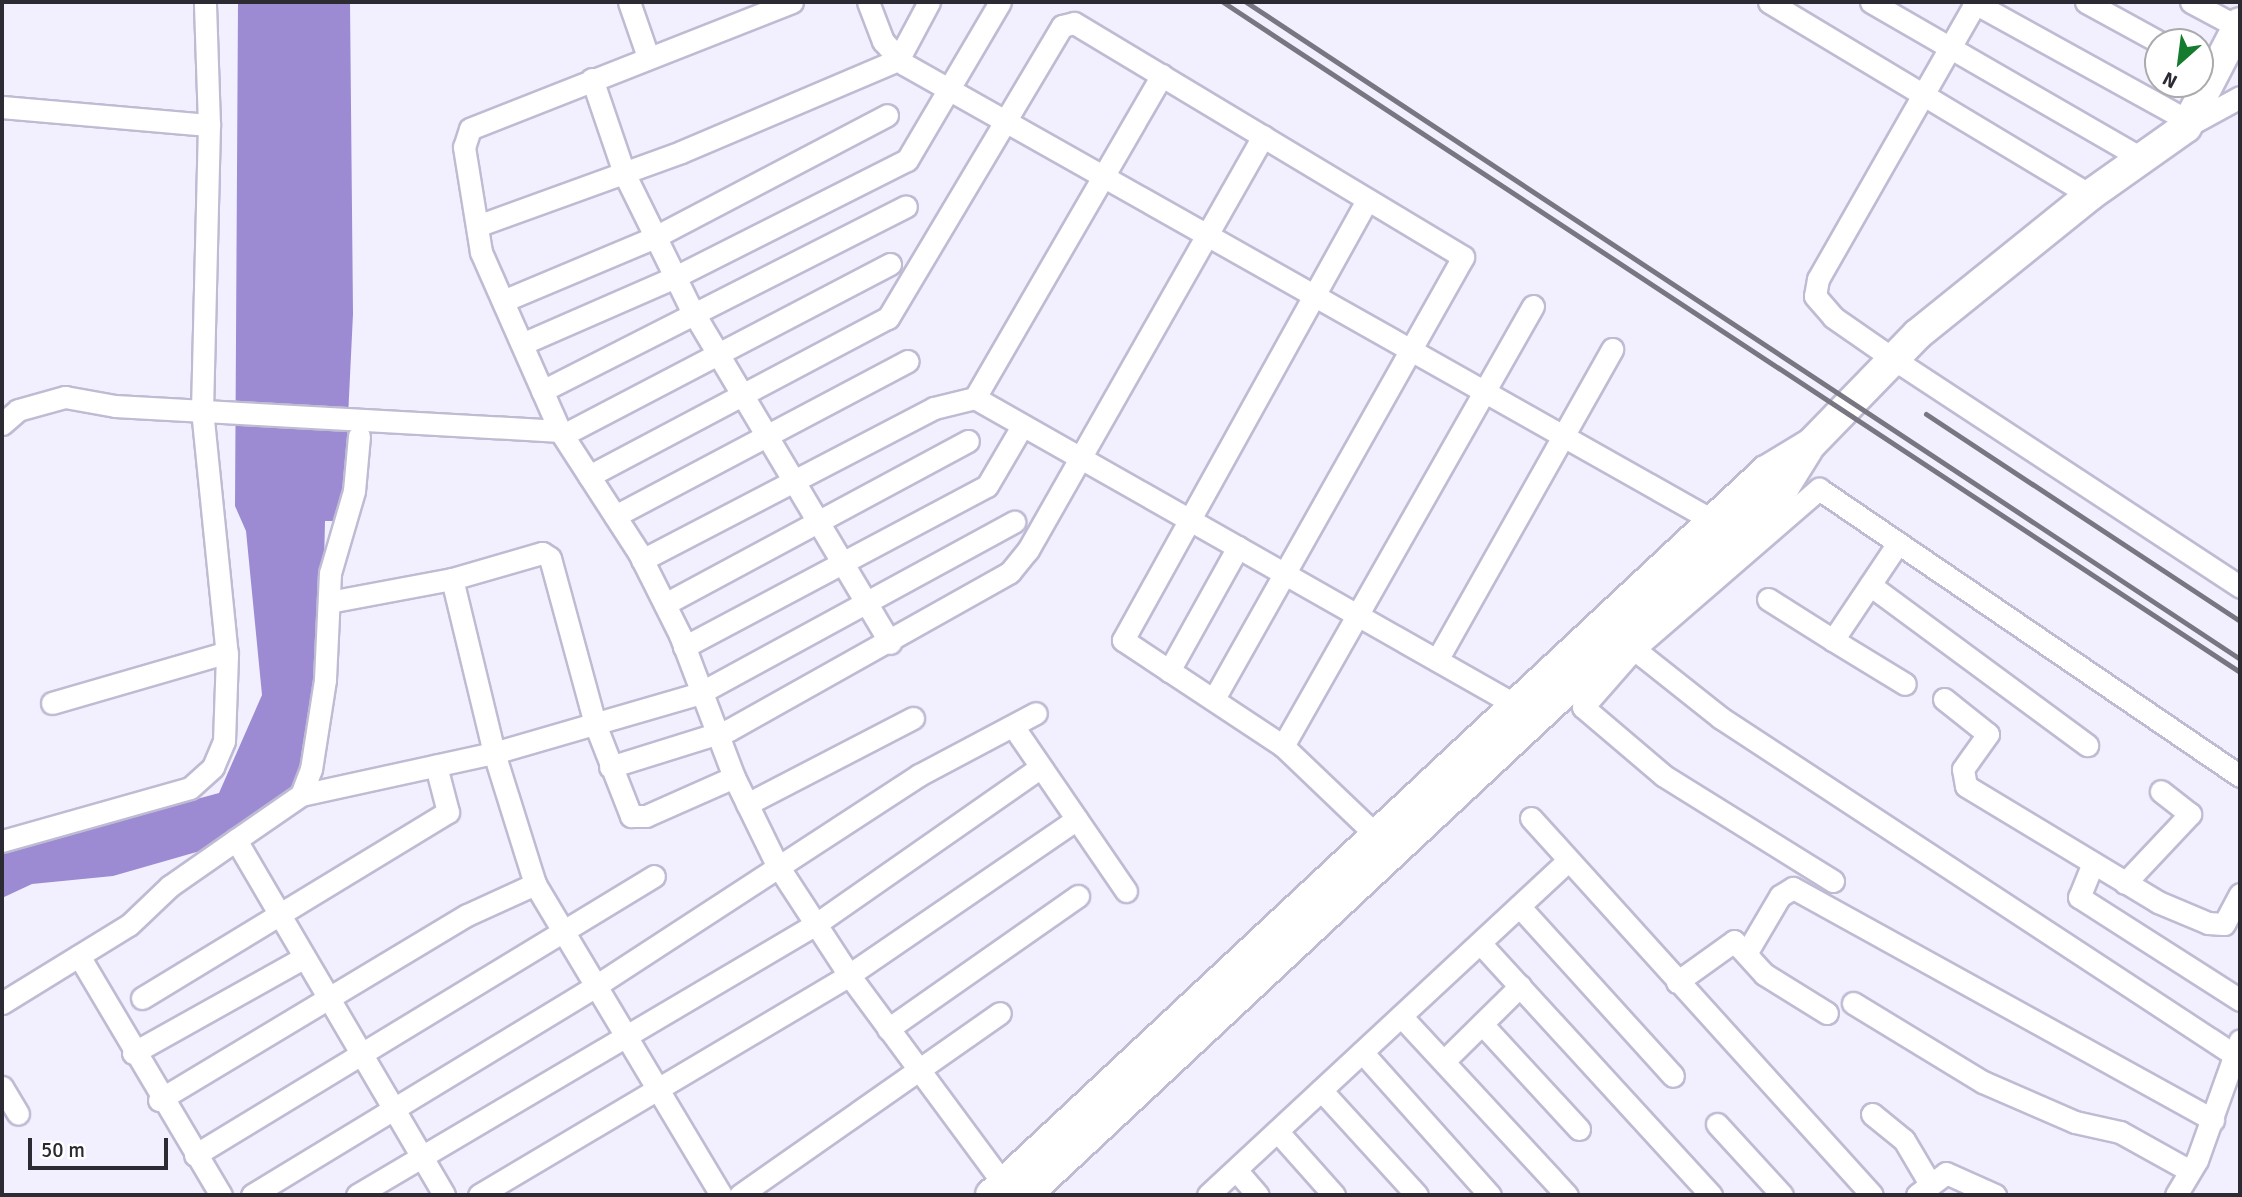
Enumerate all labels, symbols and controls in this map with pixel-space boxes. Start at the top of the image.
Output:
north arrow [2144,28,2214,98]
text: N [2159,66,2182,93]
scale bar [32,1124,172,1168]
text: 50 m [41,1137,85,1163]

